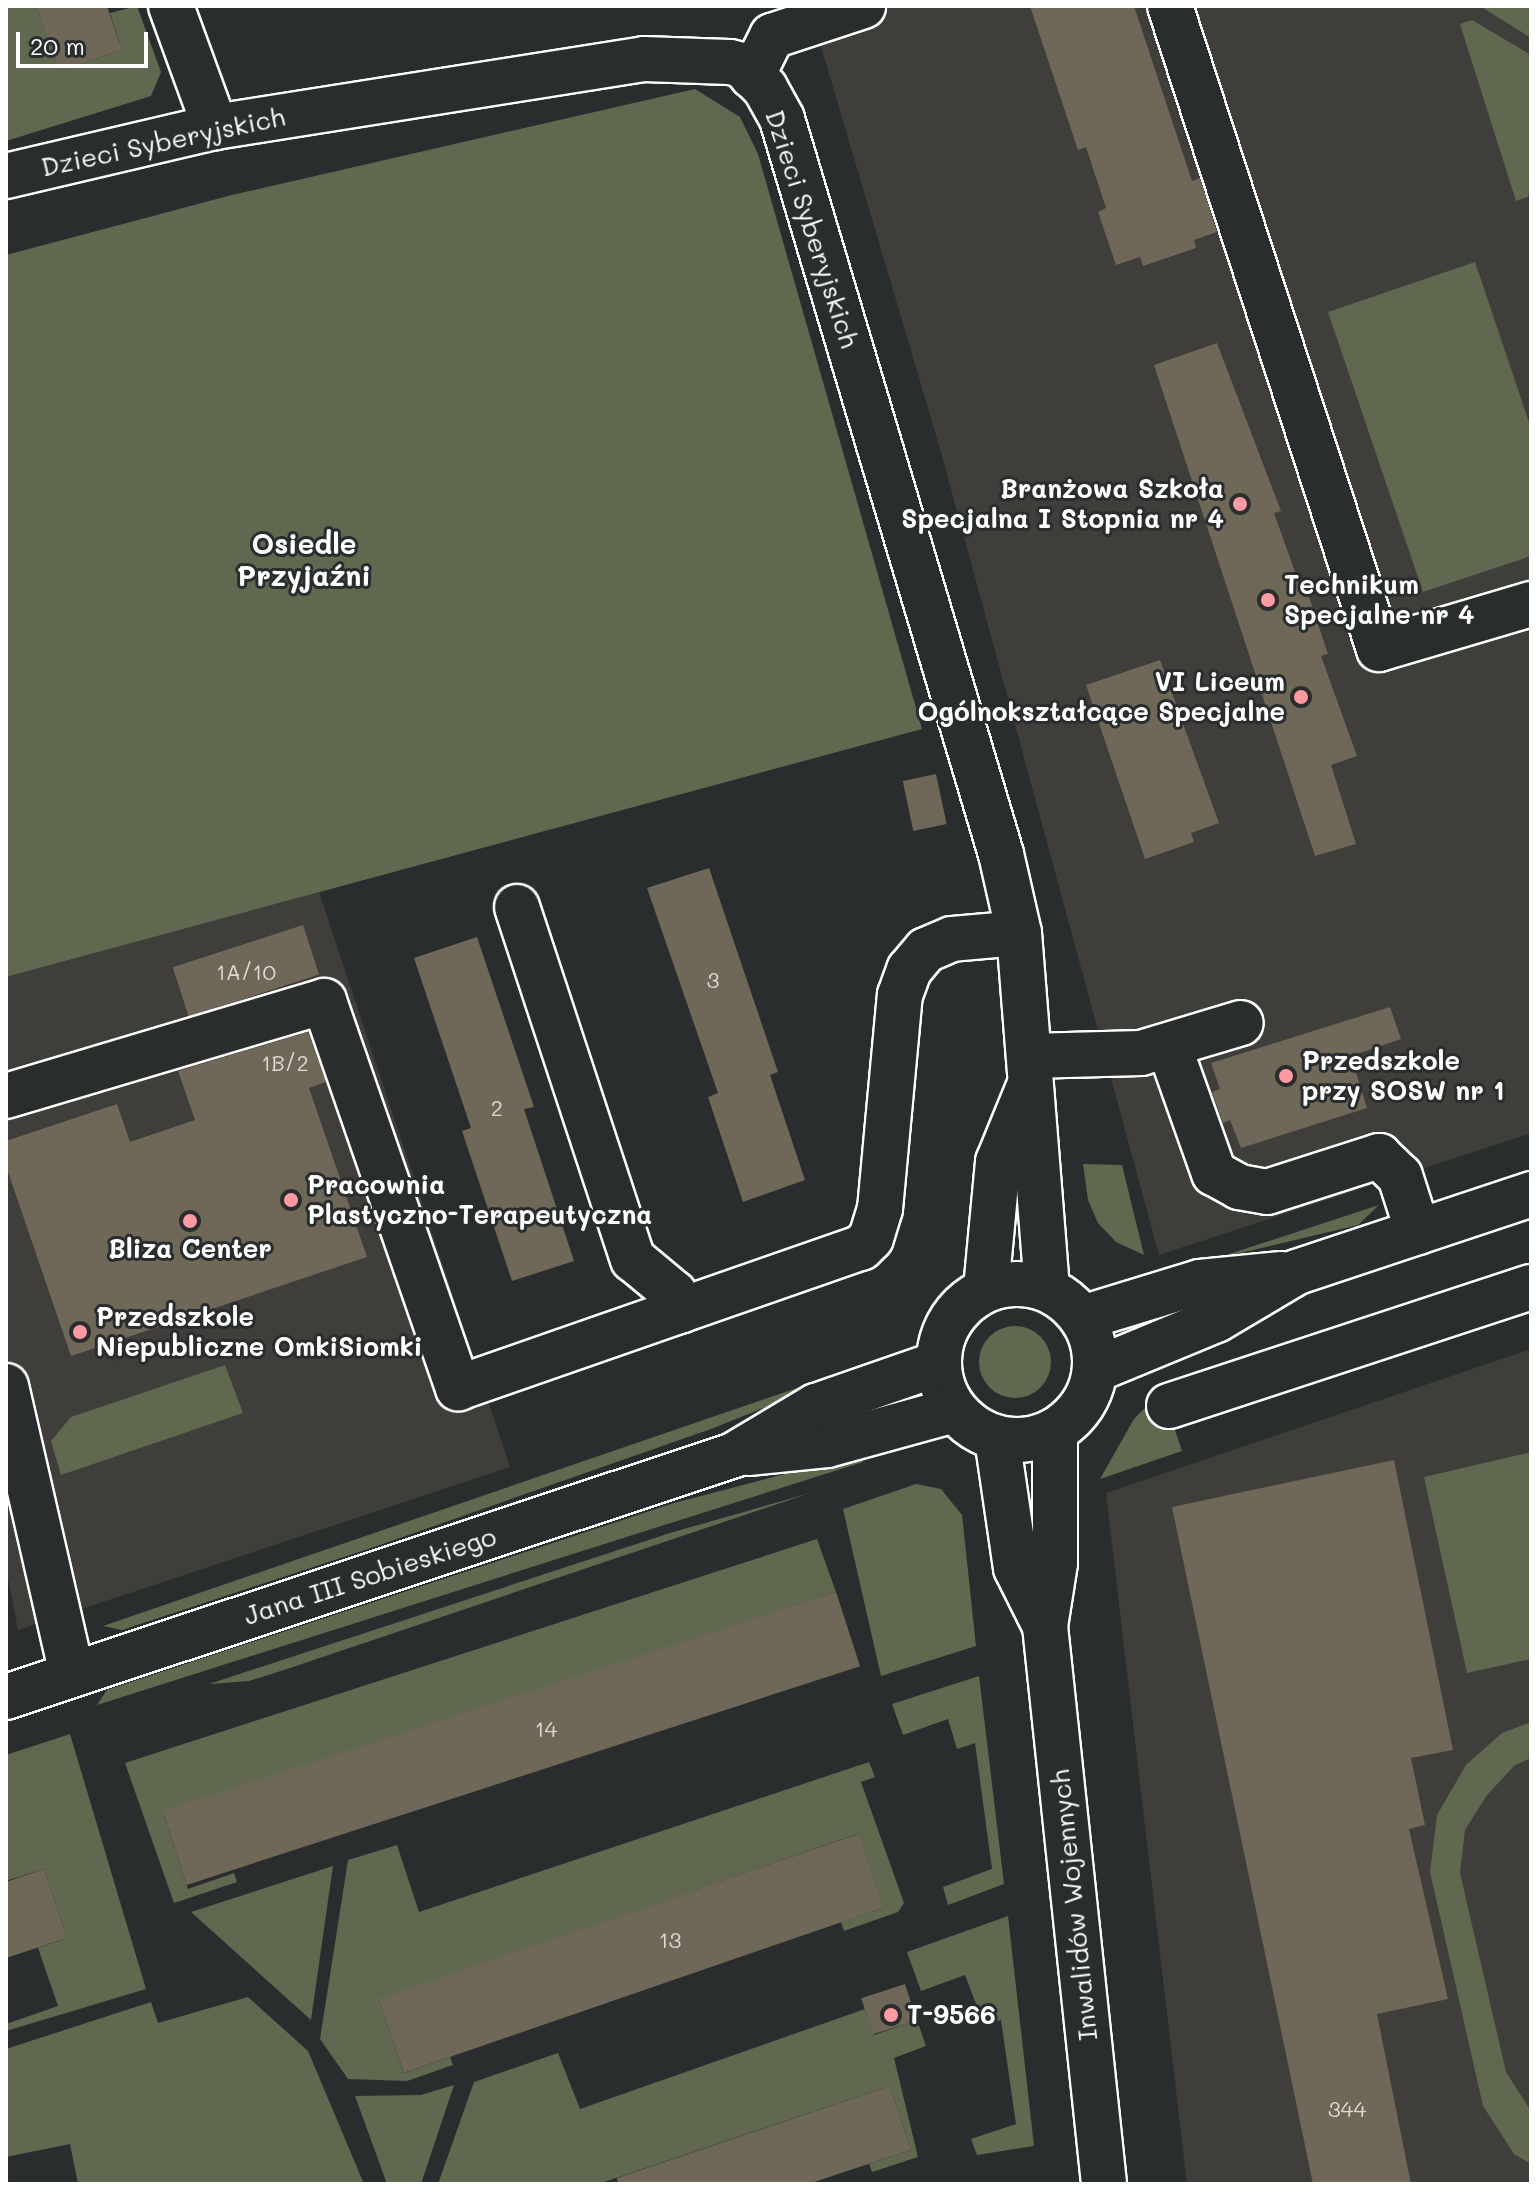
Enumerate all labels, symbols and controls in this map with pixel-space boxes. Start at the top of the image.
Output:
scale bar [20,16,152,66]
text: 20 m [30,30,85,61]
street label: Dzieci Syberyjskich [38,101,288,183]
street label: Dzieci Syberyjskich [759,106,865,352]
place label: Branżowa Szkoła Specjalna I Stopnia nr 4 [901,473,1224,534]
marker: Branżowa Szkoła Specjalna I Stopnia nr 4 [1231,495,1249,513]
district label: Osiedle Przyjaźni [237,526,371,592]
place label: Technikum Specjalne nr 4 [1284,569,1475,630]
marker: Technikum Specjalne nr 4 [1259,591,1277,609]
place label: VI Liceum Ogólnokształcące Specjalne [917,666,1285,728]
marker: VI Liceum Ogólnokształcące Specjalne [1292,688,1310,706]
house number: 1A/10 [216,959,276,985]
house number: 3 [707,967,719,993]
place label: Przedszkole przy SOSW nr 1 [1302,1045,1505,1106]
house number: 1B/2 [261,1050,309,1076]
marker: Przedszkole przy SOSW nr 1 [1277,1067,1295,1085]
house number: 2 [491,1095,503,1121]
place label: Pracownia Plastyczno-Terapeutyczna [307,1169,652,1230]
marker: Pracownia Plastyczno-Terapeutyczna [282,1191,300,1209]
marker: Bliza Center [181,1212,199,1230]
place label: Bliza Center [108,1233,272,1265]
place label: Przedszkole Niepubliczne OmkiSiomki [96,1301,423,1362]
marker: Przedszkole Niepubliczne OmkiSiomki [71,1323,89,1341]
street label: Jana III Sobieskiego [240,1520,500,1632]
house number: 14 [535,1716,557,1742]
street label: Inwalidów Wojennych [1044,1768,1104,2042]
house number: 13 [659,1927,681,1953]
place label: T-9566 [907,1999,996,2031]
marker: T-9566 [882,2006,900,2024]
house number: 344 [1328,2096,1366,2122]

